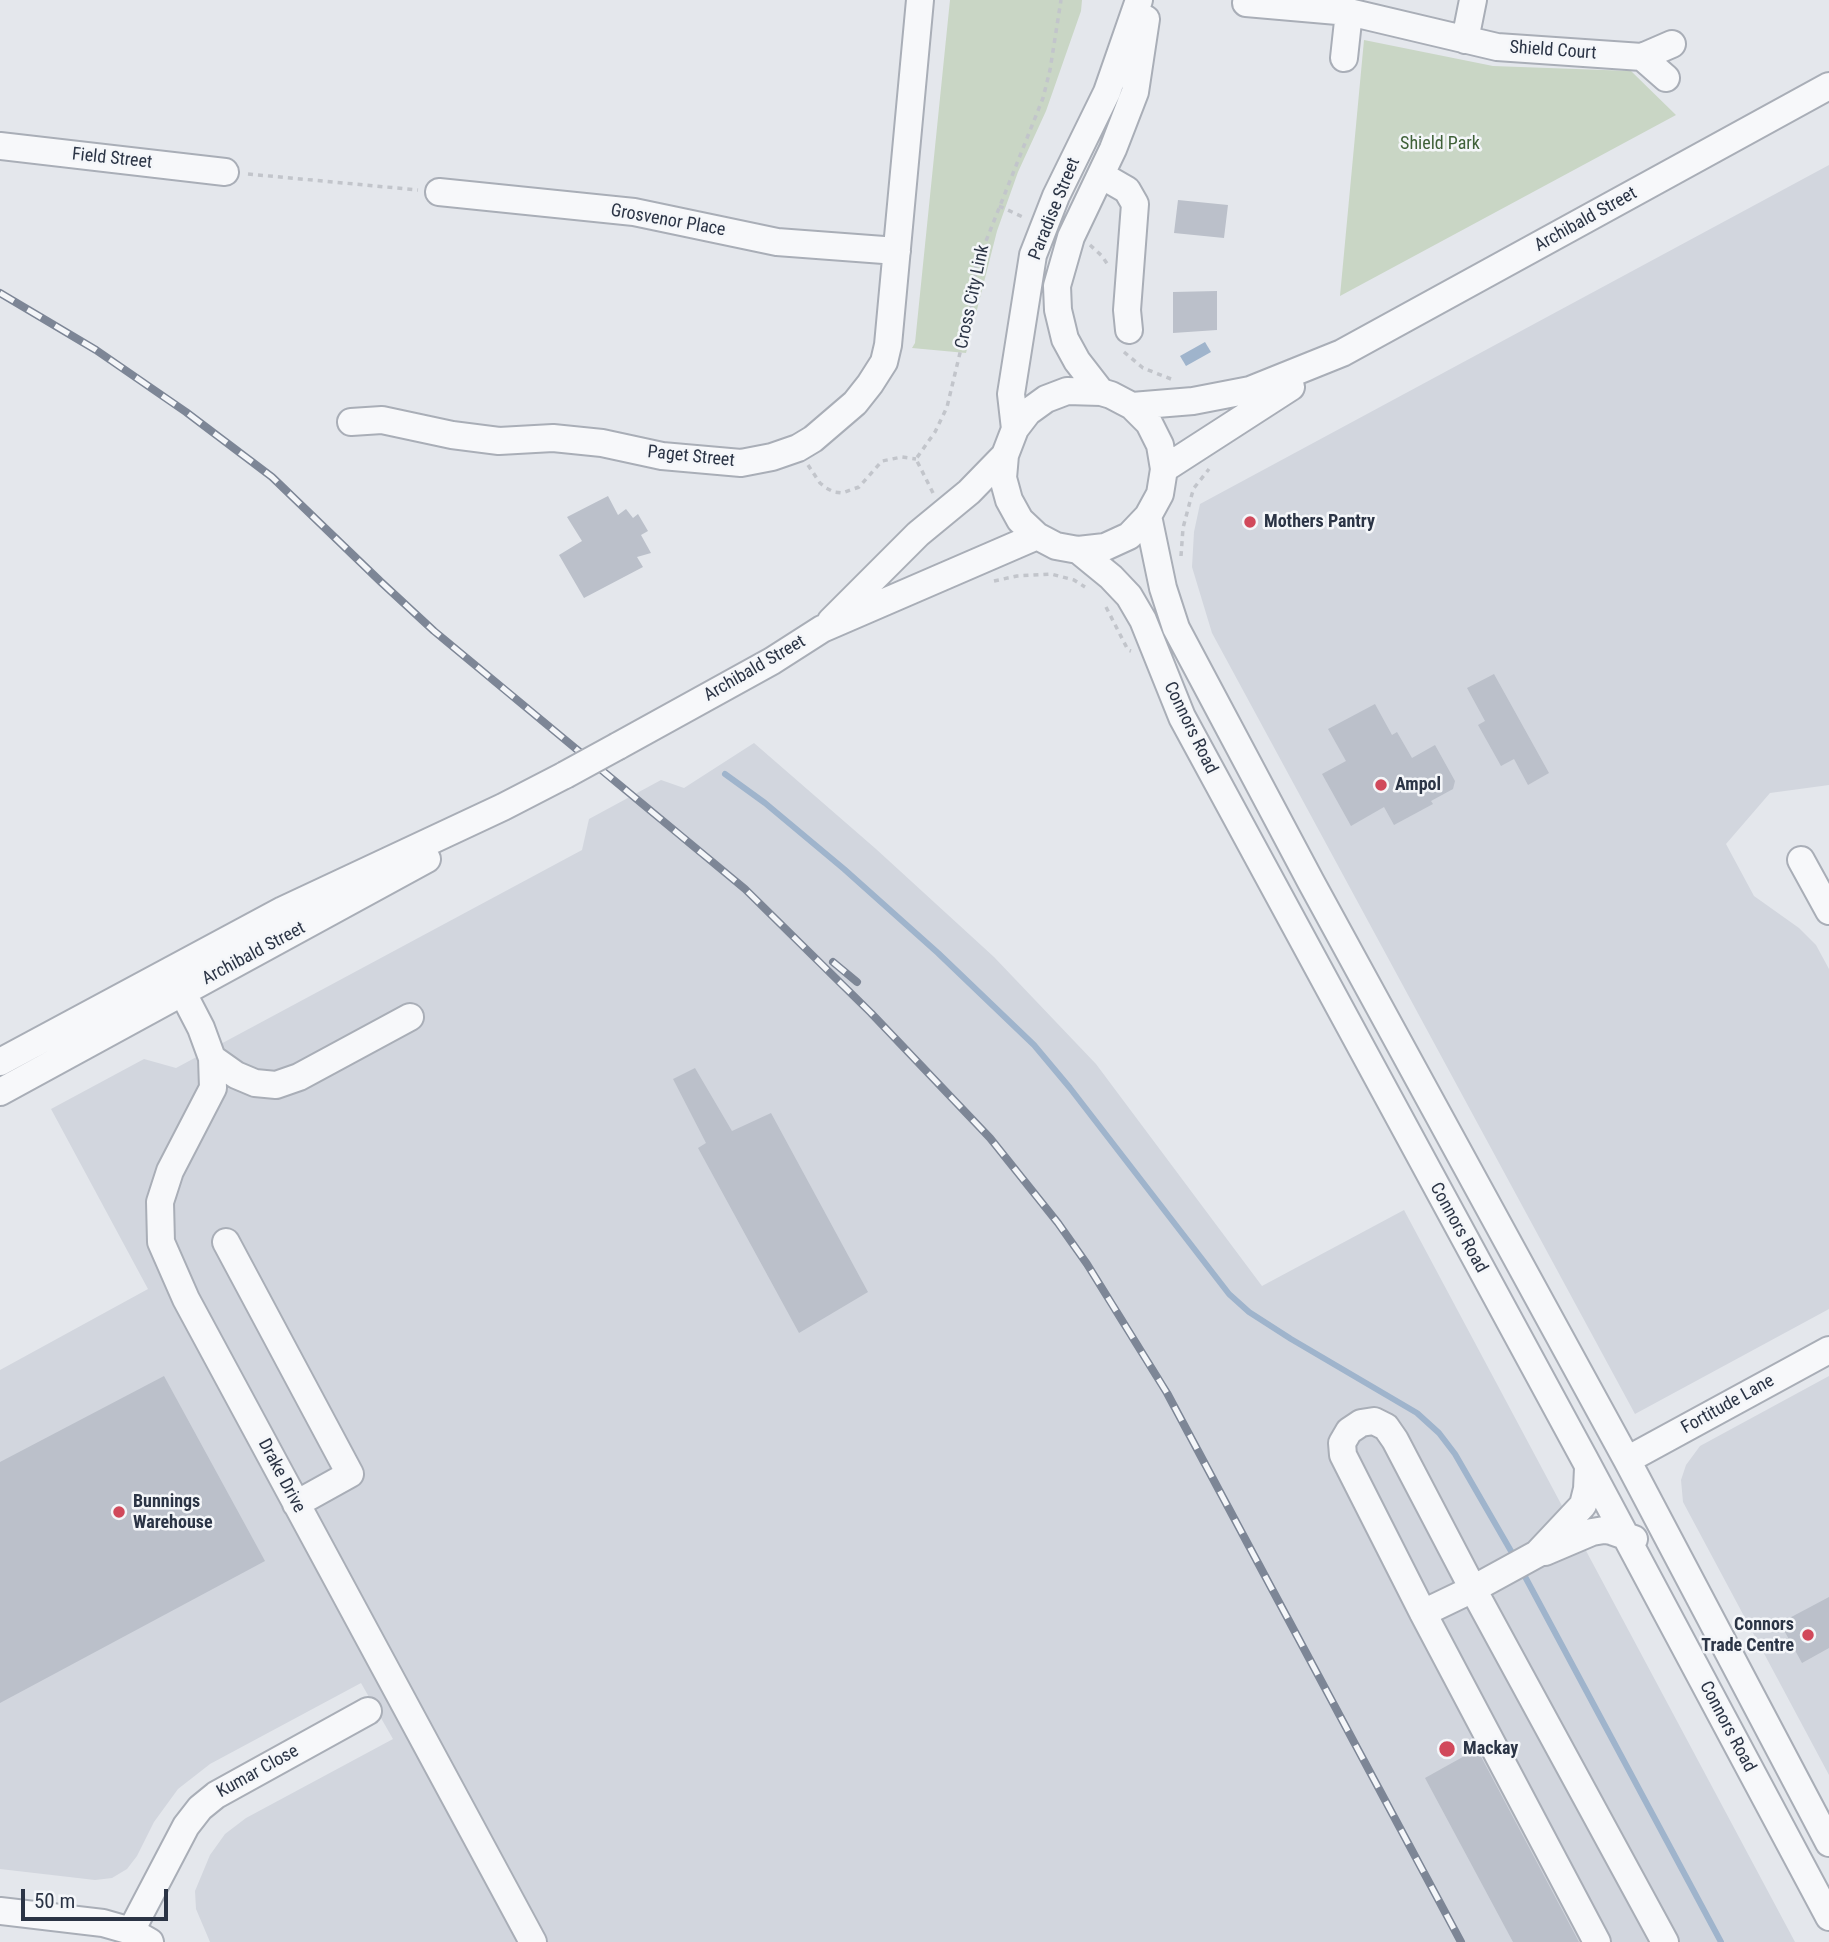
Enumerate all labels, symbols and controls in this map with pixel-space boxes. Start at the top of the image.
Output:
street label: Shield Court [1509,37,1597,65]
park label: Shield Park [1400,133,1480,155]
street label: Field Street [71,144,153,174]
street label: Paradise Street [1025,155,1085,263]
street label: Archibald Street [1531,183,1641,257]
street label: Grosvenor Place [609,200,727,242]
street label: Cross City Link [951,243,995,351]
street label: Paget Street [646,442,736,472]
place label: Mothers Pantry [1264,511,1375,533]
marker: Mothers Pantry [1242,514,1258,530]
street label: Archibald Street [700,631,810,707]
street label: Connors Road [1158,678,1222,778]
place label: Ampol [1395,774,1441,796]
marker: Ampol [1373,777,1389,793]
street label: Archibald Street [199,918,309,990]
street label: Connors Road [1424,1179,1492,1277]
street label: Fortitude Lane [1678,1371,1778,1439]
street label: Drake Drive [253,1435,309,1517]
place label: Bunnings Warehouse [133,1491,213,1534]
marker: Bunnings Warehouse [111,1504,127,1520]
place label: Connors Trade Centre [1701,1614,1794,1656]
marker: Connors Trade Centre [1800,1627,1816,1643]
street label: Connors Road [1694,1678,1760,1776]
place label: Mackay [1463,1738,1518,1760]
marker: Mackay [1437,1739,1457,1759]
street label: Kumar Close [213,1741,303,1803]
scale bar [24,1876,172,1920]
text: 50 m [34,1889,75,1913]

